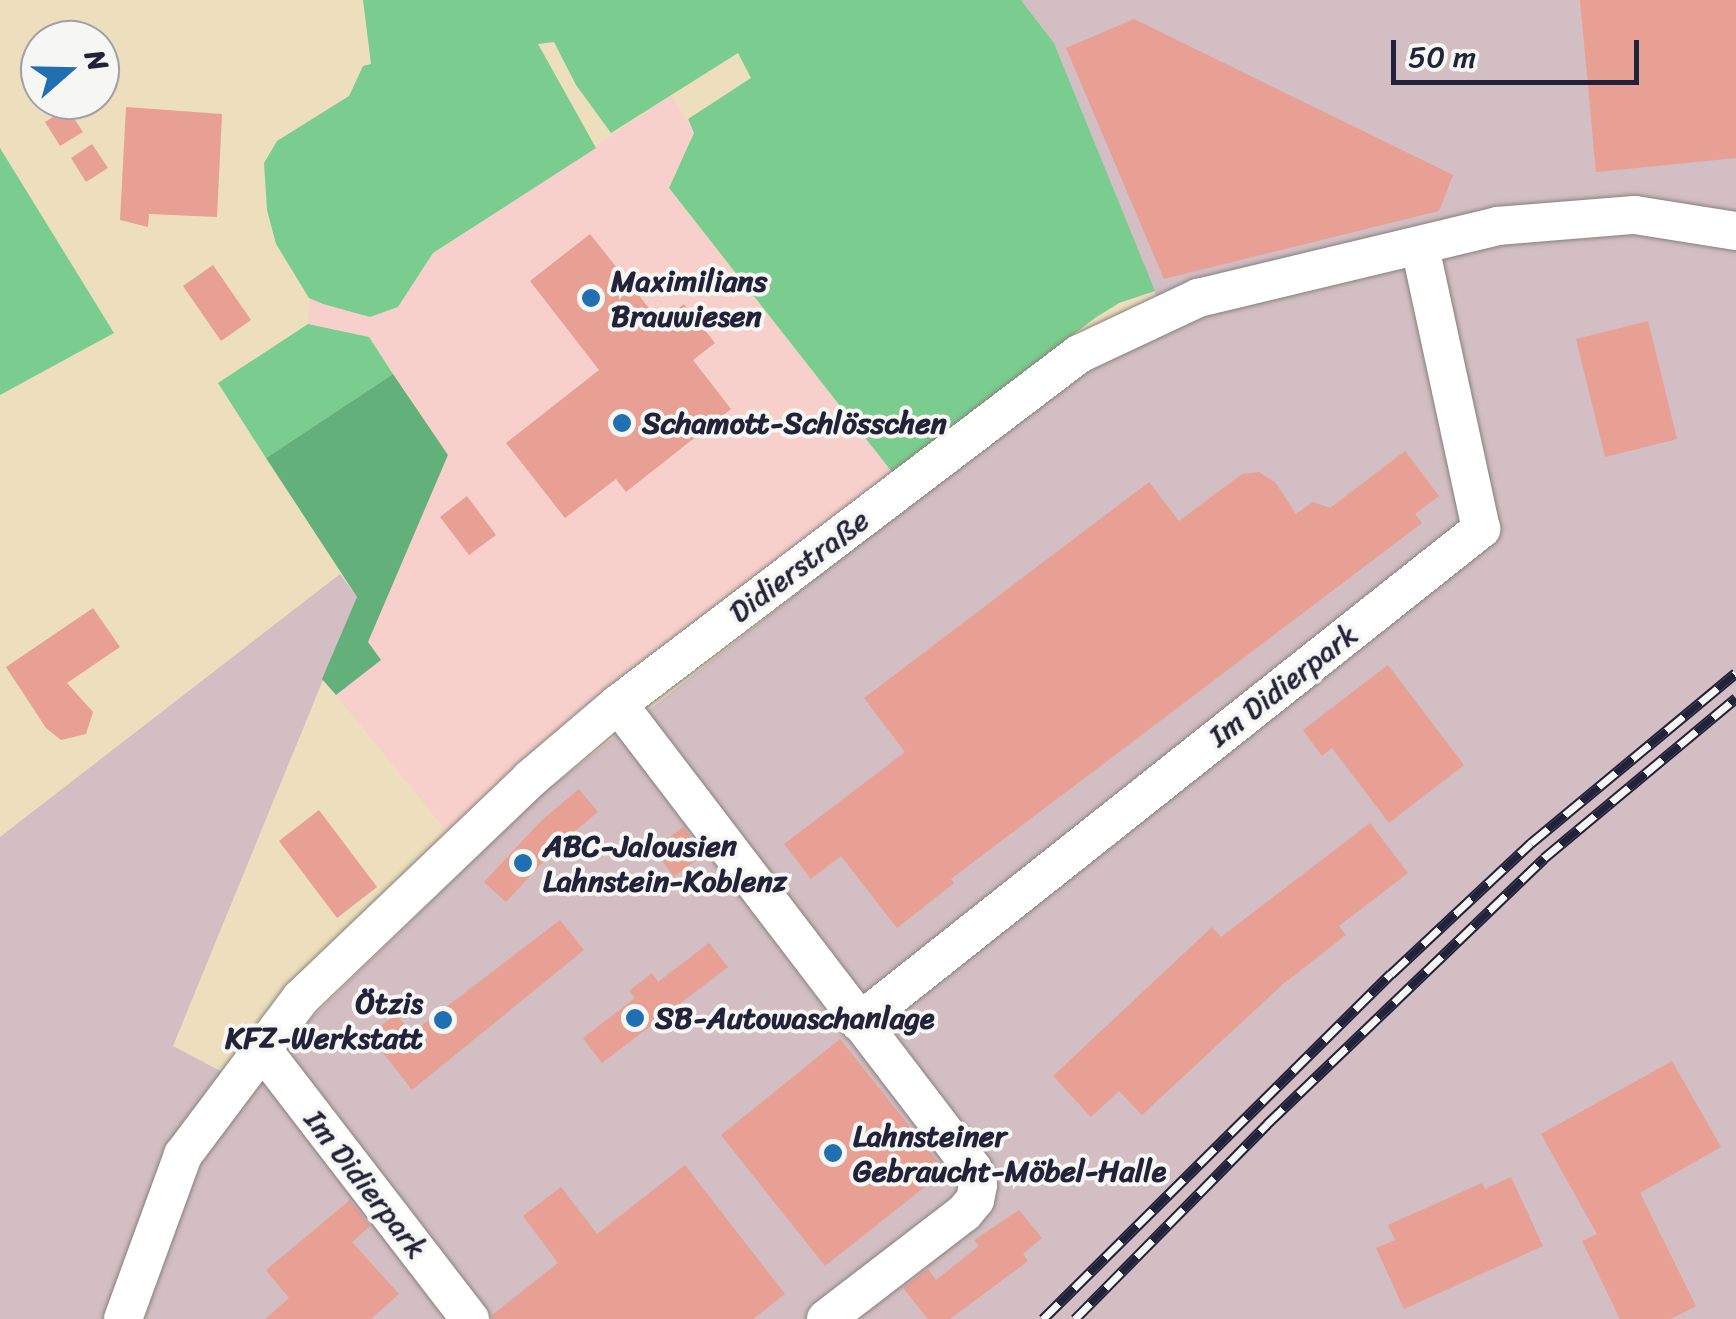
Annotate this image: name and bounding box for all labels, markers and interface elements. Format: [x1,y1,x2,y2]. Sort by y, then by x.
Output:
north arrow [20,20,120,120]
scale bar [1396,20,1644,82]
text: 50 m [1408,30,1476,84]
text: N [70,43,123,78]
place label: Maximilians Brauwiesen [611,263,767,334]
marker: Maximilians Brauwiesen [580,287,602,309]
place label: Schamott-Schlösschen [642,405,947,441]
marker: Schamott-Schlösschen [611,412,633,434]
street label: Didierstraße [722,502,876,630]
street label: Im Didierpark [1201,616,1365,754]
place label: ABC-Jalousien Lahnstein-Koblenz [543,828,787,898]
marker: ABC-Jalousien Lahnstein-Koblenz [512,852,534,874]
place label: Ötzis KFZ-Werkstatt [225,985,423,1056]
place label: SB-Autowaschanlage [655,1000,934,1036]
marker: SB-Autowaschanlage [624,1007,646,1029]
marker: Ötzis KFZ-Werkstatt [432,1009,454,1031]
street label: Im Didierpark [297,1102,435,1266]
place label: Lahnsteiner Gebraucht-Möbel-Halle [853,1118,1166,1188]
marker: Lahnsteiner Gebraucht-Möbel-Halle [822,1142,844,1164]

